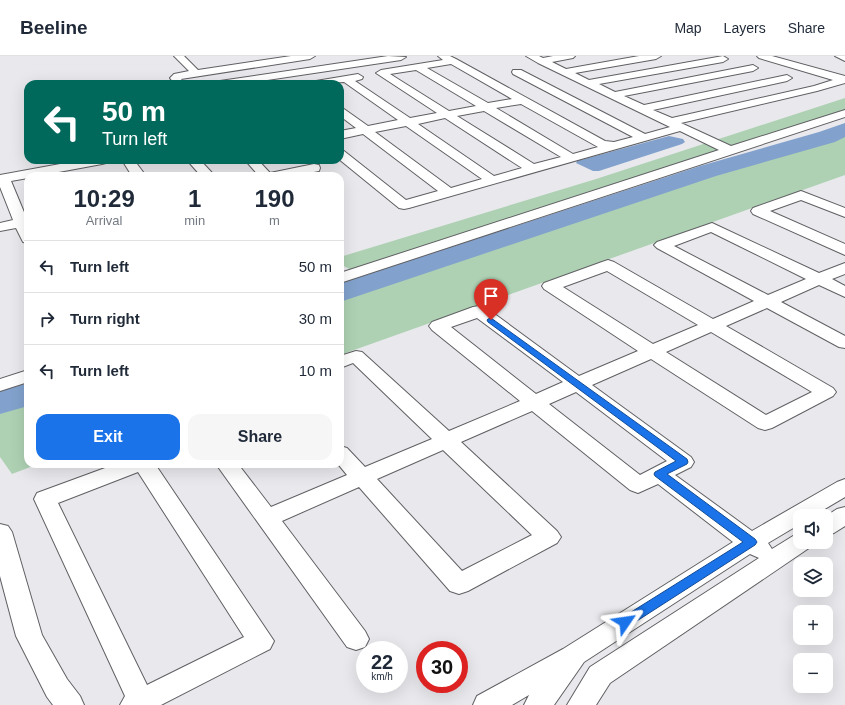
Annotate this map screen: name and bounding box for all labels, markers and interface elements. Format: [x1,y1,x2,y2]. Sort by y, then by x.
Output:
text: Beeline [20,17,88,38]
text: Map [674,20,702,36]
text: Layers [724,20,766,36]
text: Share [788,20,825,36]
icon: left [36,96,88,148]
text: 50 m [102,96,166,127]
text: Turn left [102,129,167,149]
text: 10:29 [73,185,135,212]
text: 1 [188,185,201,212]
text: 190 [255,185,295,212]
text: Arrival [86,213,123,228]
text: min [184,213,205,228]
text: m [269,213,280,228]
icon: left [36,256,58,278]
text: Turn left [70,258,129,275]
text: 50 m [299,258,332,275]
pin [474,279,508,320]
icon: arrive [480,285,502,307]
icon: right [36,308,58,330]
text: Turn right [70,310,140,327]
text: 30 m [299,310,332,327]
icon: left [36,360,58,382]
text: Turn left [70,362,129,379]
text: 10 m [299,362,332,379]
button: Exit [36,414,180,460]
button: Share [188,414,332,460]
map controls [793,509,833,693]
button: sound [793,509,833,549]
button: layers [793,557,833,597]
position arrow [604,601,646,643]
button: + [793,605,833,645]
speed limit sign: 30 [416,641,468,693]
text: 22 [371,651,393,673]
button: − [793,653,833,693]
text: km/h [371,671,393,682]

